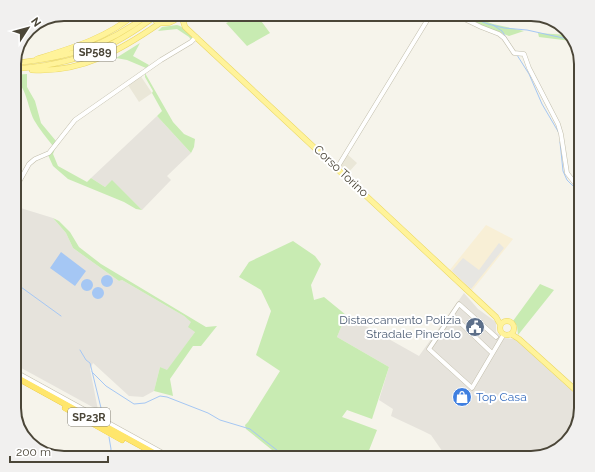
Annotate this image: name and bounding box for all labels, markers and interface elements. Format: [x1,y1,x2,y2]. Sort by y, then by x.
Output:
north arrow [8,8,48,48]
text: N [28,15,43,30]
road number: SP589 [74,43,116,61]
street label: Corso Torino [311,142,371,200]
place label: Distaccamento Polizia Stradale Pinerolo [339,313,461,341]
public building icon: Distaccamento Polizia Stradale Pinerolo [464,316,486,338]
shop icon: Top Casa [451,386,473,408]
place label: Top Casa [476,390,527,404]
road number: SP23R [68,408,110,426]
scale bar [10,438,108,464]
text: 200 m [16,445,51,459]

